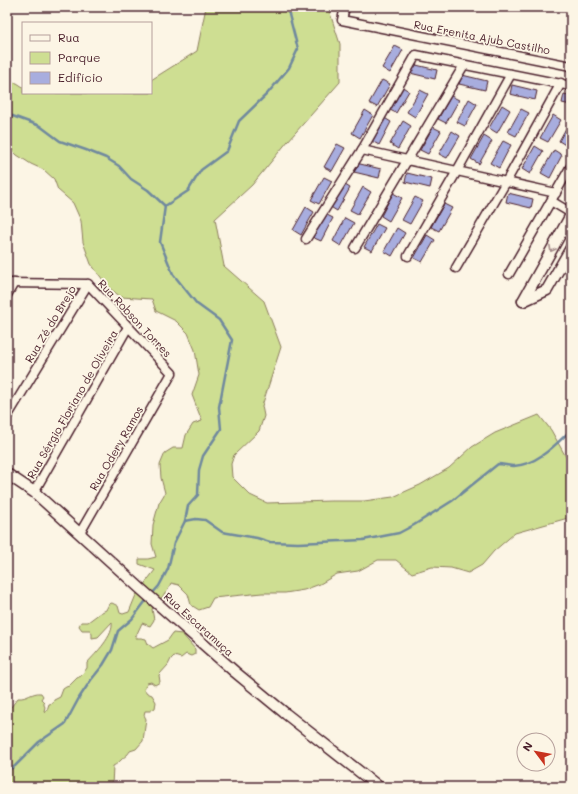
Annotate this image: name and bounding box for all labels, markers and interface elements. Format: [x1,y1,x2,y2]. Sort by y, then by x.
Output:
street label: Rua Erenita Ajub Castilho [413,16,552,58]
legend [22,22,152,94]
text: Rua [58,29,80,45]
text: Parque [58,49,101,65]
text: Edifício [58,69,102,85]
one-way arrow [549,245,557,252]
street label: Rua Robson Torres [95,276,175,360]
street label: Rua Zé do Brejo [21,282,79,365]
street label: Rua Sérgio Floriano de Oliveira [23,327,121,481]
street label: Rua Odery Ramos [86,403,146,493]
street label: Rua Escaramuça [161,589,237,659]
north arrow [516,732,556,772]
text: N [519,739,536,754]

